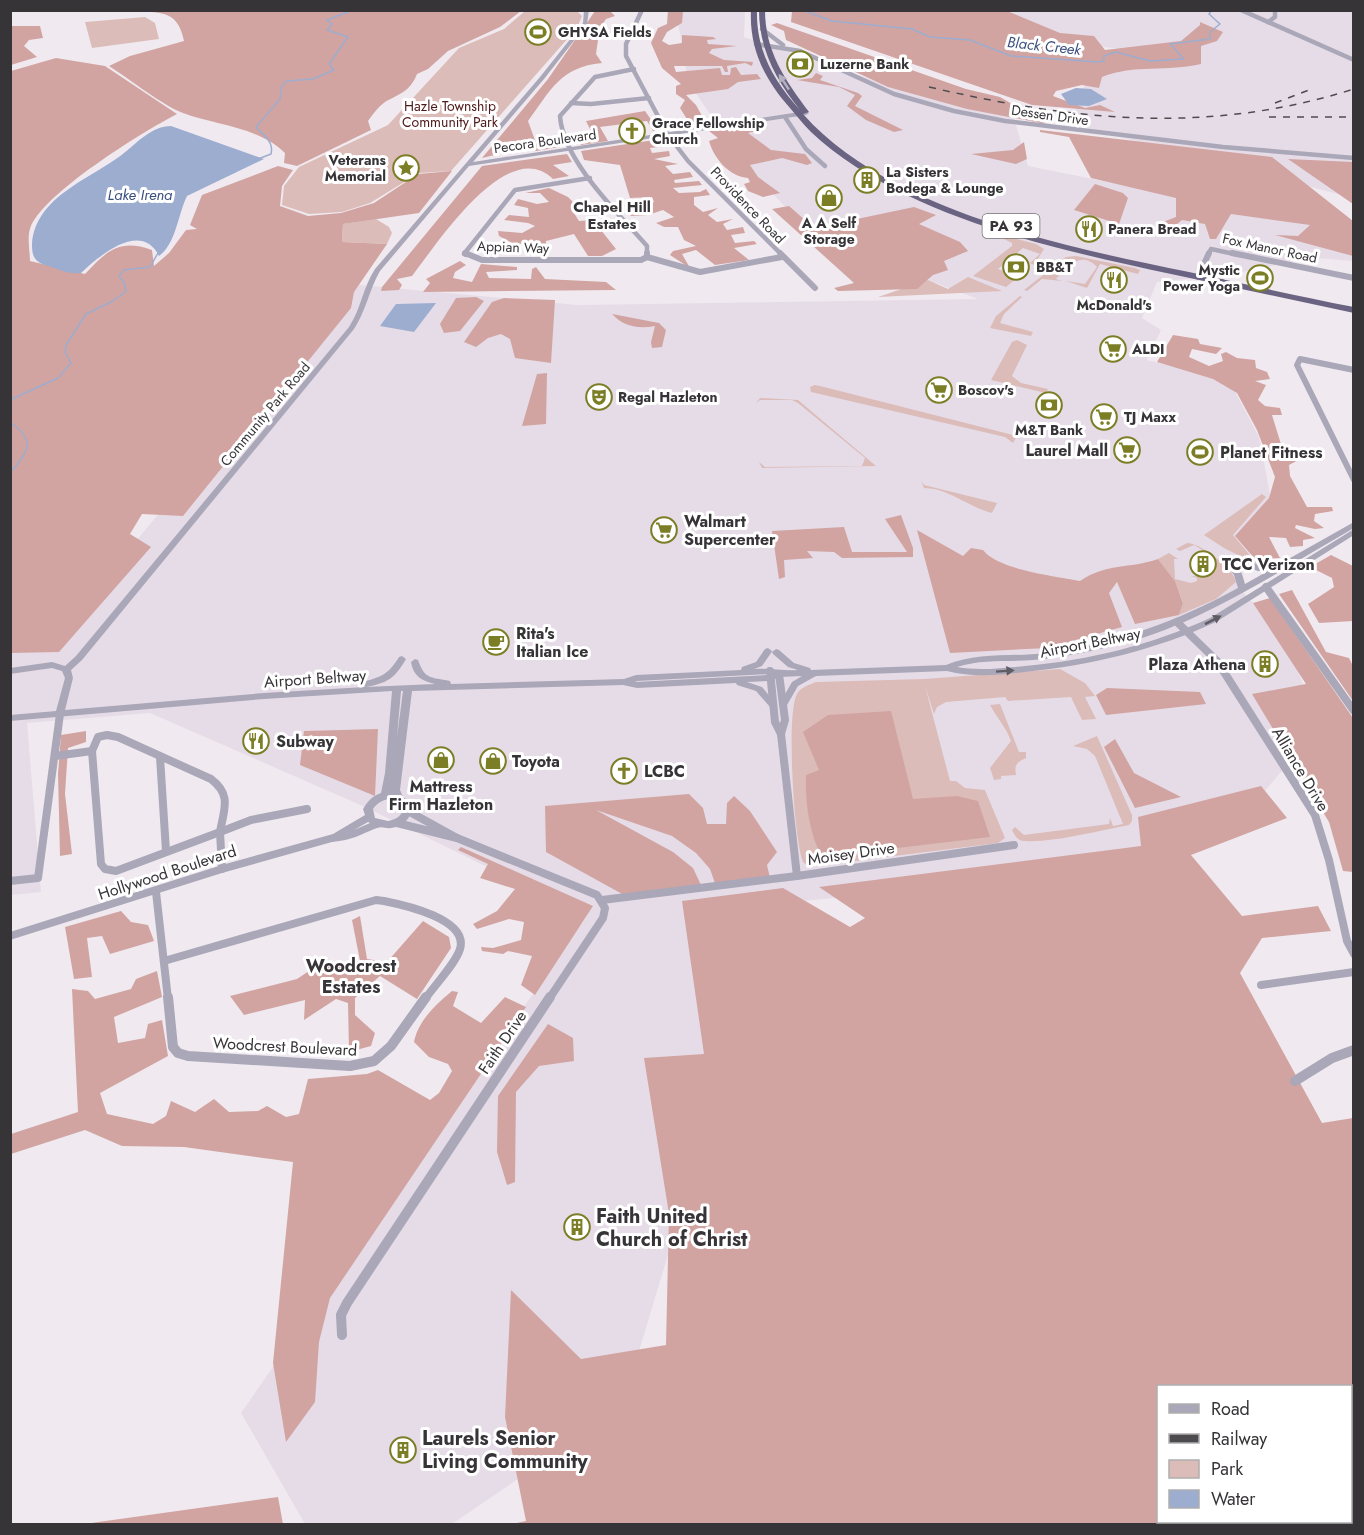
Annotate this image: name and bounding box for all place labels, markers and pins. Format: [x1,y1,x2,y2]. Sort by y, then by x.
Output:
sports icon: GHYSA Fields [523,17,553,47]
place label: GHYSA Fields [558,22,652,42]
bank icon: Luzerne Bank [785,49,815,79]
place label: Luzerne Bank [820,54,909,74]
place label: Grace Fellowship Church [652,113,765,149]
church icon: Grace Fellowship Church [617,116,647,146]
place label: Veterans Memorial [325,150,387,186]
place icon: Veterans Memorial [391,153,421,183]
place label: La Sisters Bodega & Lounge [886,162,1004,198]
building icon: La Sisters Bodega & Lounge [852,165,882,195]
shop icon: A A Self Storage [814,183,844,213]
place label: A A Self Storage [801,213,857,249]
restaurant icon: Panera Bread [1074,214,1104,244]
place label: Panera Bread [1108,219,1196,239]
bank icon: BB&T [1001,252,1031,282]
place label: BB&T [1036,257,1073,277]
place label: Mystic Power Yoga [1163,260,1240,296]
sports icon: Mystic Power Yoga [1245,263,1275,293]
restaurant icon: McDonald's [1099,265,1129,295]
place label: McDonald's [1076,295,1152,315]
supermarket icon: ALDI [1098,334,1128,364]
place label: ALDI [1131,339,1164,359]
supermarket icon: Boscov's [924,375,954,405]
place label: Boscov's [958,380,1014,400]
theatre icon: Regal Hazleton [584,382,614,412]
place label: Regal Hazleton [618,387,718,407]
bank icon: M&T Bank [1034,390,1064,420]
supermarket icon: TJ Maxx [1089,402,1119,432]
place label: TJ Maxx [1124,407,1177,427]
place label: M&T Bank [1015,420,1083,440]
supermarket icon: Laurel Mall [1112,435,1142,465]
sports icon: Planet Fitness [1185,437,1215,467]
place label: Laurel Mall [1026,439,1108,462]
place label: Planet Fitness [1220,441,1322,464]
place label: Walmart Supercenter [684,510,776,551]
supermarket icon: Walmart Supercenter [649,515,679,545]
building icon: TCC Verizon [1188,549,1218,579]
place label: TCC Verizon [1222,553,1315,576]
place label: Rita's Italian Ice [516,622,588,663]
cafe icon: Rita's Italian Ice [481,627,511,657]
building icon: Plaza Athena [1250,649,1280,679]
place label: Plaza Athena [1148,653,1246,676]
restaurant icon: Subway [241,726,271,756]
place label: Subway [276,730,335,753]
shop icon: Mattress Firm Hazleton [426,745,456,775]
shop icon: Toyota [478,746,508,776]
place label: Toyota [512,750,560,773]
church icon: LCBC [609,756,639,786]
place label: LCBC [644,760,685,783]
place label: Mattress Firm Hazleton [389,775,493,816]
place label: Faith United Church of Christ [596,1202,748,1254]
building icon: Faith United Church of Christ [562,1212,592,1242]
place label: Laurels Senior Living Community [422,1424,588,1476]
building icon: Laurels Senior Living Community [388,1435,418,1465]

